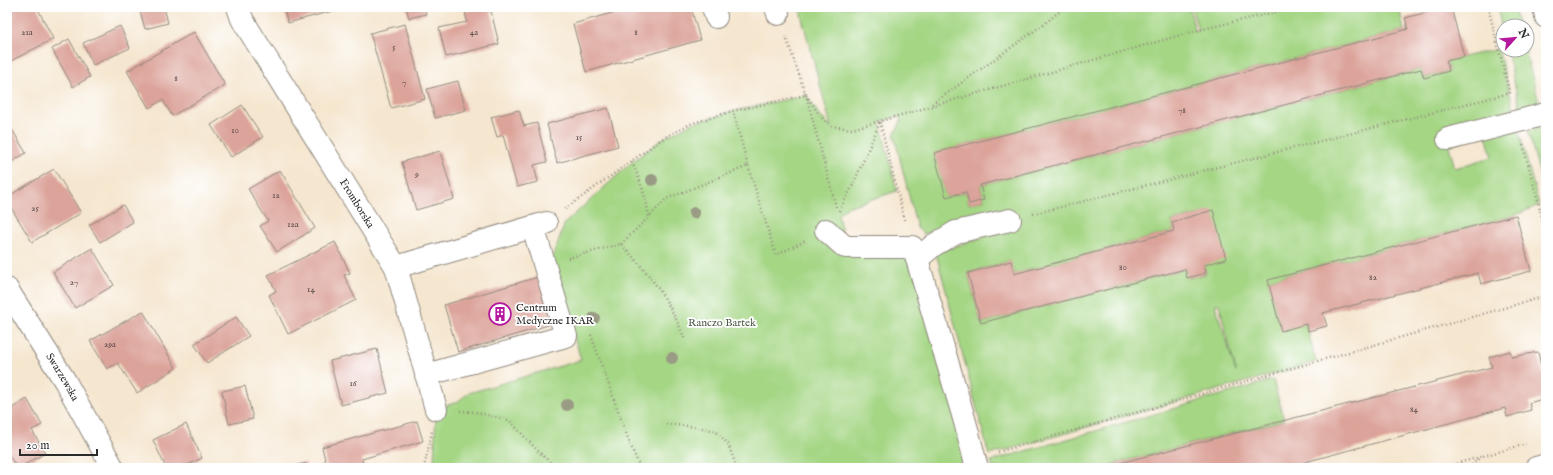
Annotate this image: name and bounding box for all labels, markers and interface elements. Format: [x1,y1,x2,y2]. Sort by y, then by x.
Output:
north arrow [1495,18,1535,58]
text: N [1514,26,1532,42]
house number: 21a [21,27,33,38]
house number: 4a [470,27,478,38]
house number: 8 [634,27,638,38]
house number: 5 [392,42,396,53]
house number: 8 [174,73,178,84]
house number: 7 [402,77,406,88]
house number: 78 [1178,105,1186,116]
house number: 10 [231,125,239,136]
house number: 15 [576,132,583,143]
house number: 9 [414,169,419,180]
street label: Fromborska [336,176,377,231]
house number: 12 [272,190,280,201]
house number: 25 [31,203,39,214]
house number: 12a [287,219,299,230]
house number: 80 [1119,262,1127,273]
house number: 82 [1369,272,1377,283]
house number: 27 [70,277,78,288]
house number: 14 [307,284,315,295]
building icon: Centrum Medyczne IKAR [487,301,513,327]
place label: Centrum Medyczne IKAR [516,301,595,328]
park label: Ranczo Bartek [688,316,756,330]
house number: 29a [104,339,116,350]
street label: Swarzewska [42,351,82,404]
house number: 16 [349,378,357,389]
house number: 84 [1410,404,1419,415]
scale bar [20,431,97,457]
text: 20 m [26,438,49,453]

